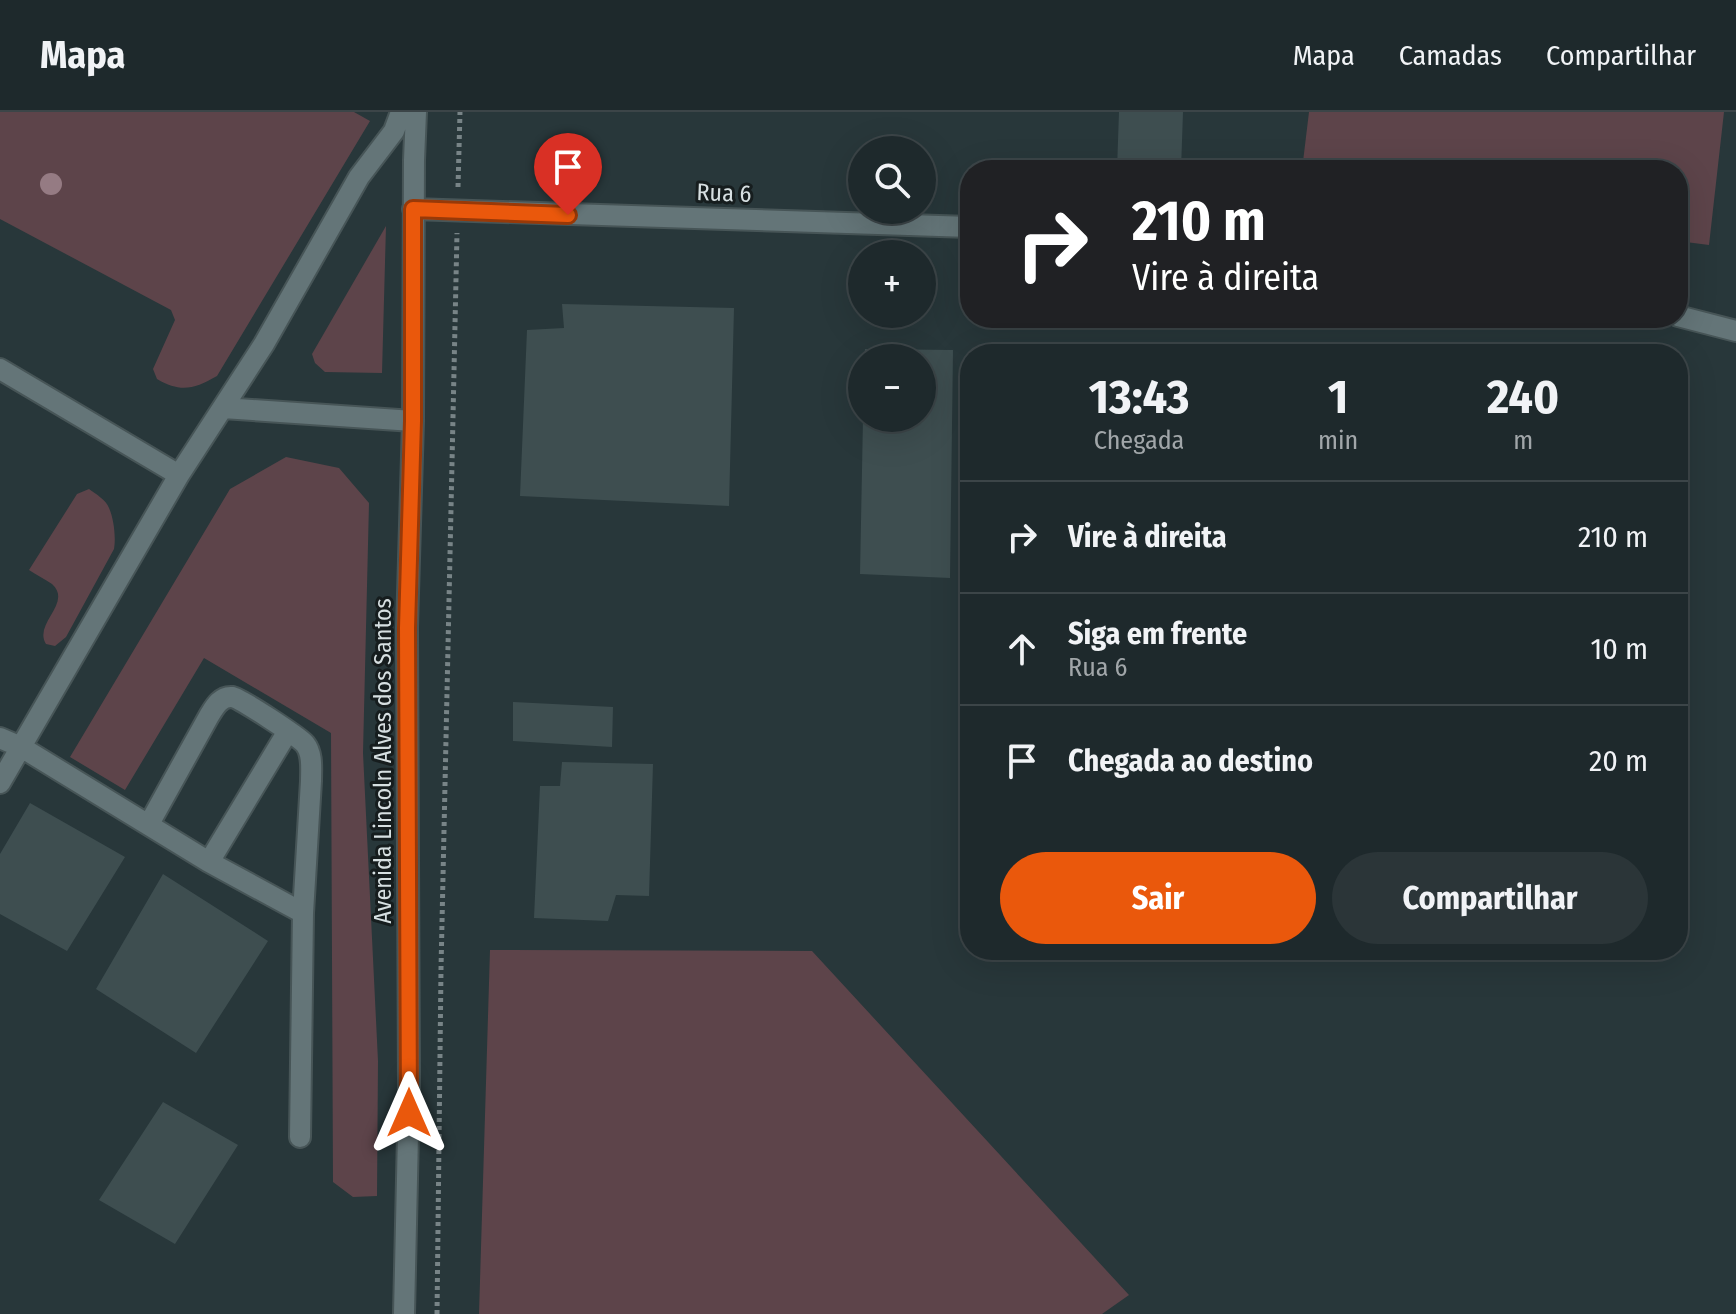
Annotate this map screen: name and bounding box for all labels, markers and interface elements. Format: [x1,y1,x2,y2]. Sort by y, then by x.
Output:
text: Mapa [40,32,125,78]
text: Mapa [1293,39,1355,72]
text: Camadas [1399,39,1502,72]
text: Compartilhar [1546,39,1696,72]
pin [534,133,602,215]
map controls [848,136,936,432]
button: search [848,136,936,224]
icon: arrive [546,145,590,189]
street label: Rua 6 [696,178,752,208]
text: 210 m [1132,188,1266,255]
icon: right [1000,192,1104,296]
button: + [848,240,936,328]
text: Vire à direita [1132,256,1319,300]
button: − [848,344,936,432]
text: 13:43 [1089,368,1189,426]
text: 1 [1328,368,1348,426]
text: 240 [1487,368,1559,426]
text: Chegada [1094,425,1184,456]
text: min [1318,425,1358,456]
text: m [1513,425,1533,456]
icon: right [1000,515,1044,559]
text: Vire à direita [1068,519,1227,555]
text: 210 m [1578,519,1648,555]
street label: Avenida Lincoln Alves dos Santos [369,598,397,924]
text: Siga em frente [1068,616,1247,652]
icon: ahead [1000,627,1044,671]
text: 10 m [1591,631,1648,667]
text: Rua 6 [1068,652,1128,683]
icon: arrive [1000,739,1044,783]
text: Chegada ao destino [1068,743,1313,779]
text: 20 m [1589,743,1648,779]
button: Sair [1000,852,1316,944]
button: Compartilhar [1332,852,1648,944]
position arrow [367,1071,451,1155]

